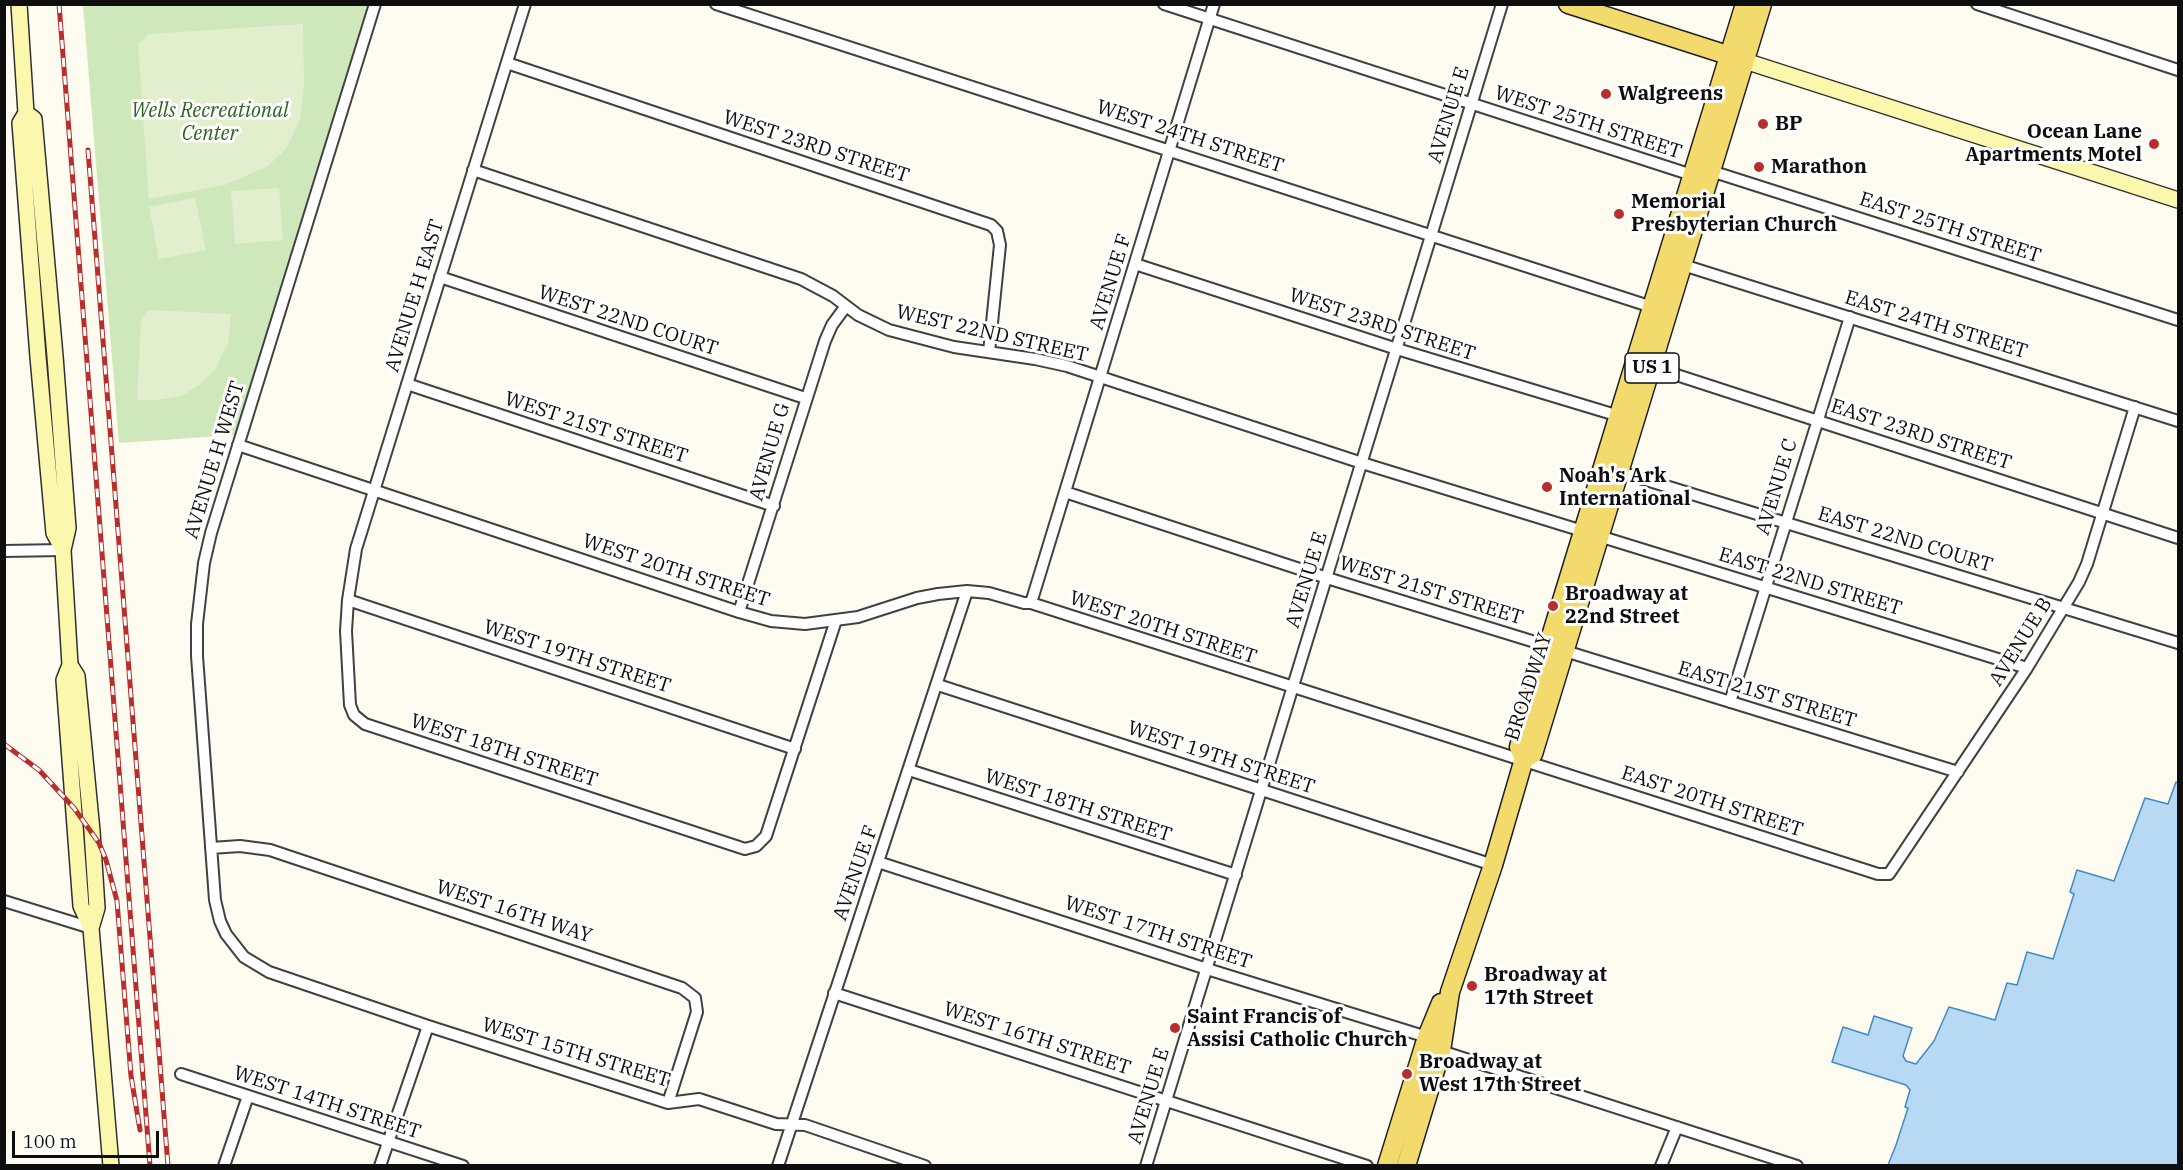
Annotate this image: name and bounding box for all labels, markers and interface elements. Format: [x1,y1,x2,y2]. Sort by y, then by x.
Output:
street label: AVENUE E [1423,64,1475,166]
street label: WEST 25TH STREET [1491,81,1685,165]
place label: Walgreens [1618,82,1723,106]
marker: Walgreens [1599,87,1613,101]
street label: WEST 24TH STREET [1093,95,1287,179]
park label: Wells Recreational Center [131,99,289,146]
street label: WEST 23RD STREET [720,106,912,188]
place label: BP [1775,112,1803,136]
marker: BP [1756,117,1770,131]
place label: Ocean Lane Apartments Motel [1965,120,2142,167]
marker: Ocean Lane Apartments Motel [2147,137,2161,151]
place label: Marathon [1771,155,1867,179]
marker: Marathon [1752,160,1766,174]
street label: EAST 25TH STREET [1856,187,2044,269]
place label: Memorial Presbyterian Church [1631,190,1837,237]
marker: Memorial Presbyterian Church [1612,207,1626,221]
street label: AVENUE H EAST [380,217,450,375]
street label: AVENUE F [1085,231,1137,333]
street label: WEST 22ND COURT [535,281,721,361]
street label: WEST 23RD STREET [1286,284,1478,366]
street label: EAST 24TH STREET [1842,286,2030,364]
street label: WEST 22ND STREET [894,300,1090,368]
road number: US 1 [1625,353,1679,383]
street label: AVENUE H WEST [180,378,250,542]
street label: WEST 21ST STREET [501,387,691,469]
street label: EAST 23RD STREET [1828,394,2014,476]
street label: AVENUE G [745,400,795,504]
street label: AVENUE C [1751,436,1803,538]
place label: Noah's Ark International [1559,464,1690,511]
marker: Noah's Ark International [1540,480,1554,494]
street label: EAST 22ND COURT [1815,502,1995,578]
street label: WEST 20TH STREET [579,529,773,613]
street label: AVENUE E [1281,529,1333,631]
street label: EAST 22ND STREET [1715,543,1905,621]
street label: WEST 21ST STREET [1336,552,1526,630]
place label: Broadway at 22nd Street [1565,582,1688,629]
street label: WEST 20TH STREET [1066,586,1260,670]
street label: AVENUE B [1984,593,2058,691]
marker: Broadway at 22nd Street [1546,599,1560,613]
street label: WEST 19TH STREET [480,615,674,699]
street label: BROADWAY [1500,630,1558,744]
street label: EAST 21ST STREET [1675,656,1859,734]
street label: WEST 18TH STREET [407,709,601,793]
street label: WEST 19TH STREET [1124,716,1318,800]
street label: EAST 20TH STREET [1618,761,1806,843]
street label: WEST 18TH STREET [981,764,1175,848]
street label: AVENUE F [829,822,883,924]
street label: WEST 16TH WAY [433,875,595,949]
street label: WEST 17TH STREET [1061,891,1255,975]
place label: Broadway at 17th Street [1484,963,1607,1010]
marker: Broadway at 17th Street [1465,979,1479,993]
street label: WEST 16TH STREET [940,997,1134,1081]
place label: Saint Francis of Assisi Catholic Church [1187,1005,1407,1052]
street label: WEST 15TH STREET [479,1013,673,1093]
marker: Saint Francis of Assisi Catholic Church [1168,1021,1182,1035]
street label: AVENUE E [1123,1045,1175,1147]
place label: Broadway at West 17th Street [1419,1050,1581,1097]
street label: WEST 14TH STREET [230,1061,424,1145]
marker: Broadway at West 17th Street [1400,1067,1414,1081]
scale bar [15,1119,162,1157]
text: 100 m [23,1130,77,1153]

